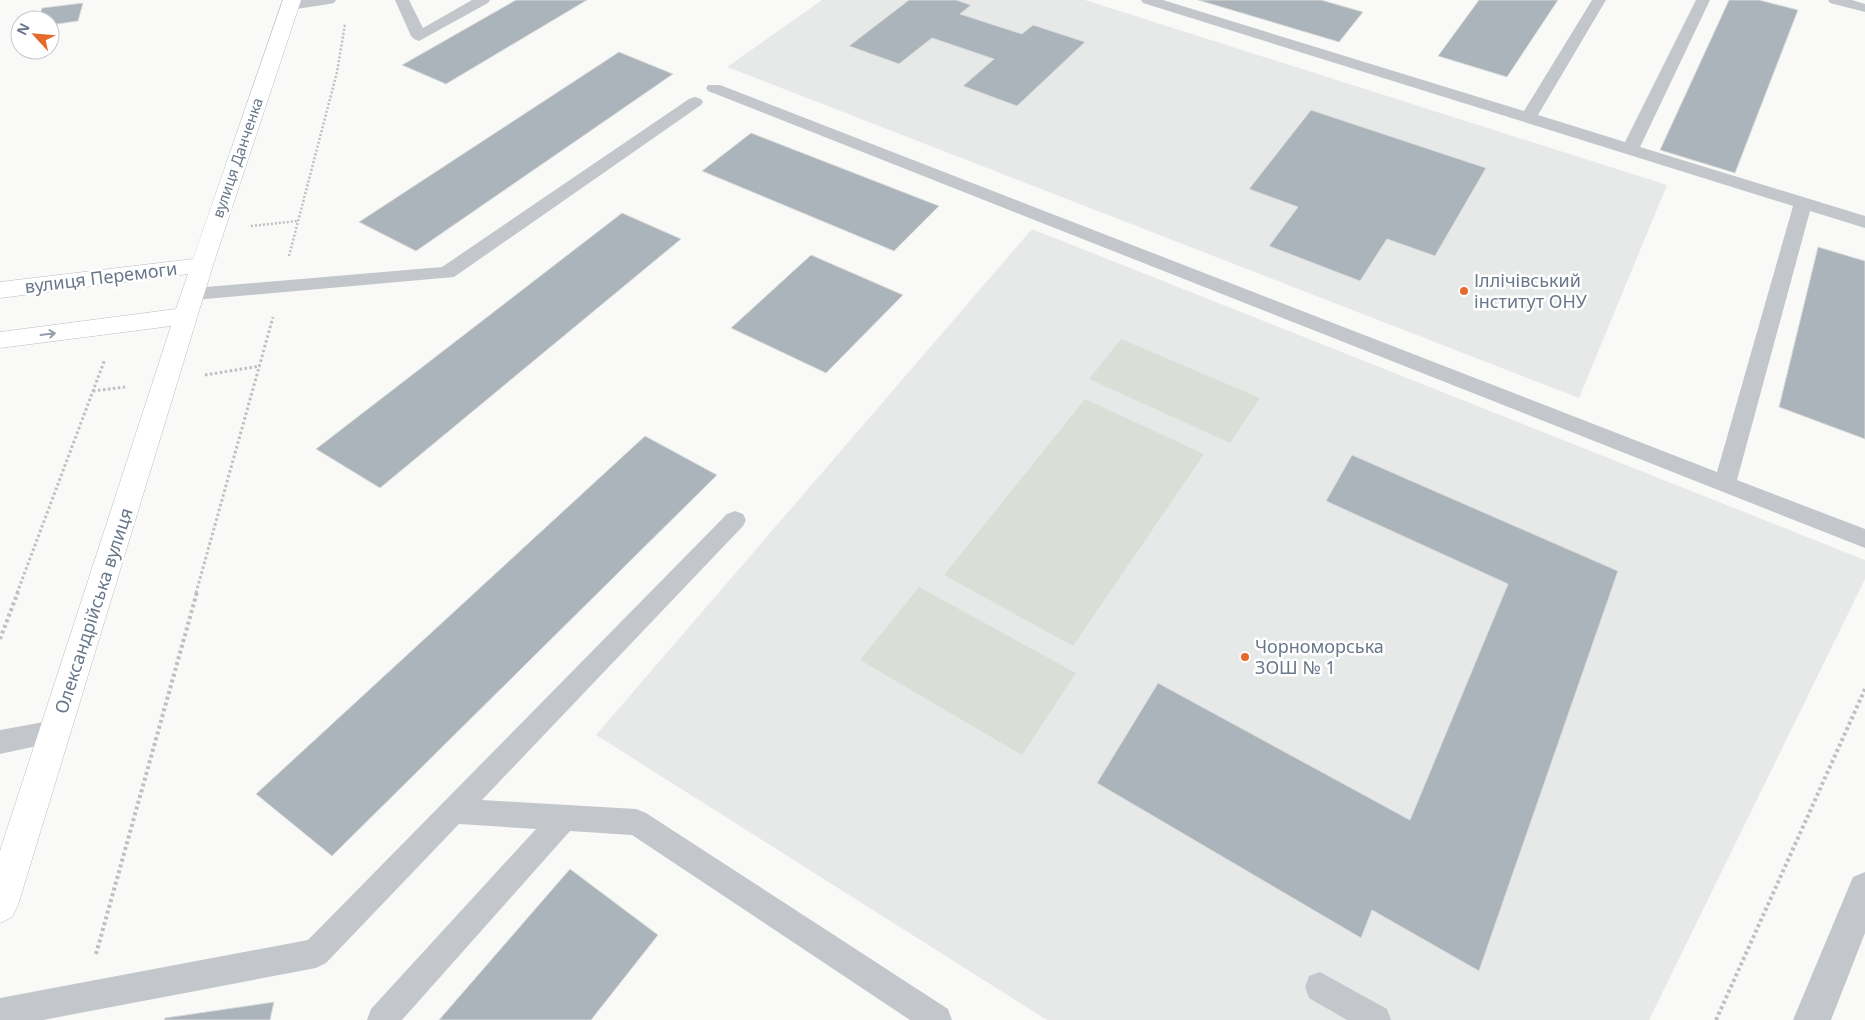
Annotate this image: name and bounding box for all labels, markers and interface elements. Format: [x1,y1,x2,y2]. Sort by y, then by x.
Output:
north arrow [10,10,60,60]
text: N [12,20,34,38]
street label: вулиця Данченка [207,95,267,220]
street label: вулиця Перемоги [23,256,179,298]
place label: Іллічівський інститут ОНУ [1474,268,1588,313]
marker: Іллічівський інститут ОНУ [1458,285,1470,297]
one-way arrow [40,329,56,339]
street label: Олександрійська вулиця [48,505,138,717]
place label: Чорноморська ЗОШ № 1 [1255,634,1384,679]
marker: Чорноморська ЗОШ № 1 [1239,651,1251,663]

